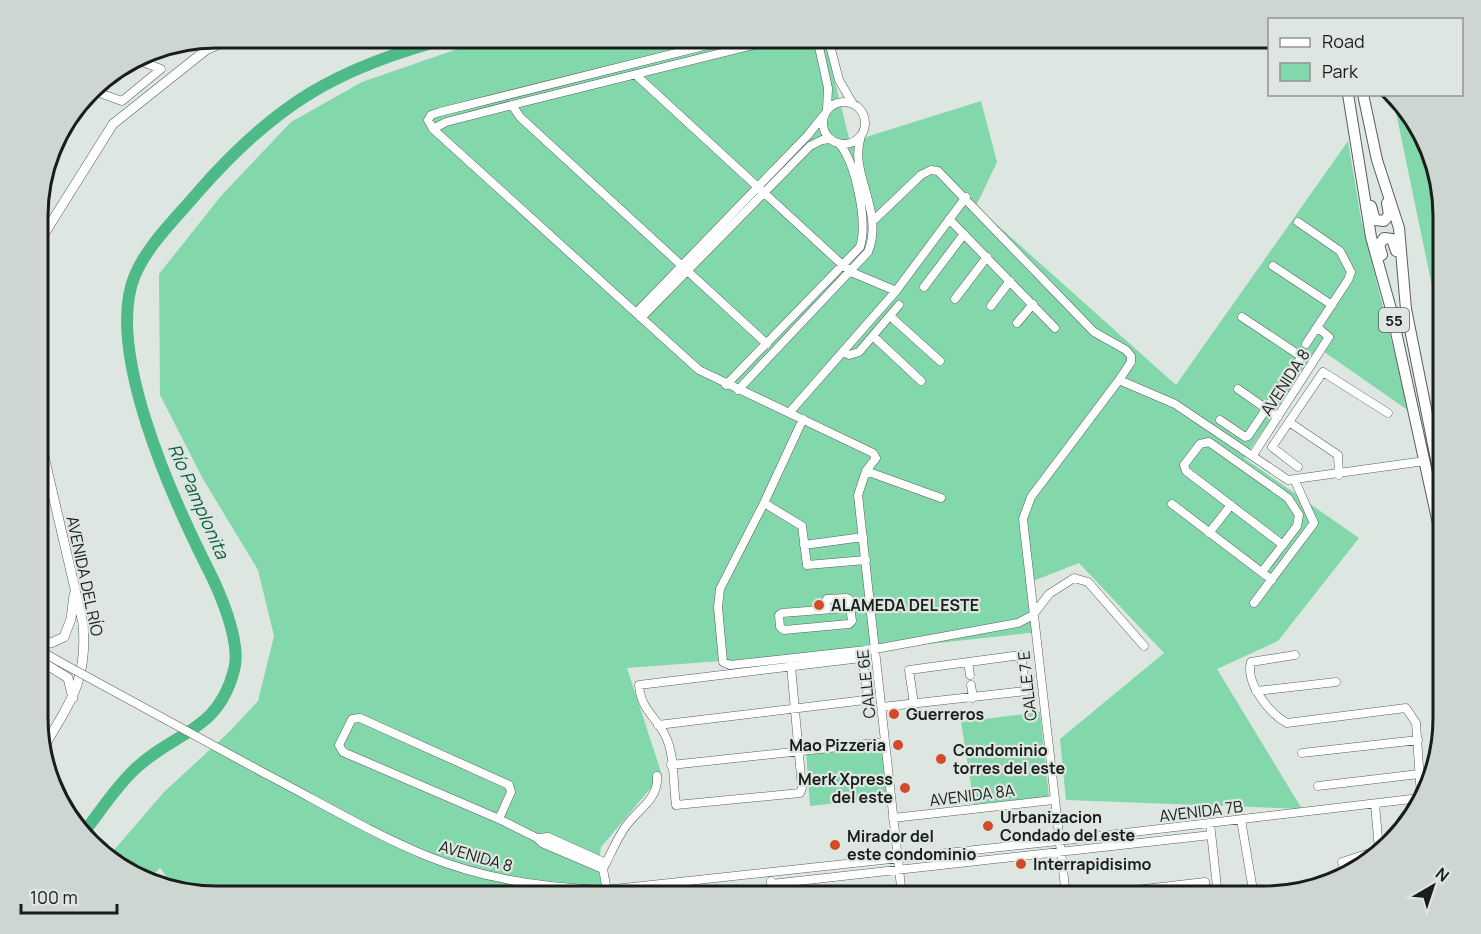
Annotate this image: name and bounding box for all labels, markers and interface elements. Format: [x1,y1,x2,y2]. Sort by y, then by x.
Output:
legend [1268,18,1463,96]
text: Road [1322,29,1365,53]
text: Park [1322,59,1359,83]
road number: 55 [1379,308,1409,332]
street label: AVENIDA 8 [1255,344,1315,420]
water label: Río Pamplonita [163,440,235,563]
street label: AVENIDA DEL RÍO [62,514,109,638]
place label: ALAMEDA DEL ESTE [831,594,979,616]
marker: ALAMEDA DEL ESTE [812,598,826,612]
street label: CALLE 6E [851,649,881,719]
street label: CALLE 7 E [1012,650,1042,722]
place label: Guerreros [906,703,985,725]
marker: Guerreros [887,707,901,721]
place label: Mao Pizzeria [789,734,886,756]
marker: Mao Pizzeria [891,738,905,752]
place label: Condominio torres del este [953,739,1065,779]
marker: Condominio torres del este [934,752,948,766]
place label: Merk Xpress del este [798,768,893,808]
street label: AVENIDA 8A [928,779,1016,811]
marker: Merk Xpress del este [898,781,912,795]
street label: AVENIDA 7B [1158,795,1244,827]
place label: Urbanizacion Condado del este [1000,806,1136,846]
marker: Urbanizacion Condado del este [981,819,995,833]
place label: Mirador del este condominio [847,825,976,865]
street label: AVENIDA 8 [437,835,515,877]
marker: Mirador del este condominio [828,838,842,852]
place label: Interrapidisimo [1033,853,1152,875]
north arrow [1403,856,1463,916]
marker: Interrapidisimo [1014,857,1028,871]
text: N [1431,862,1454,887]
scale bar [21,877,117,915]
text: 100 m [30,885,78,909]

